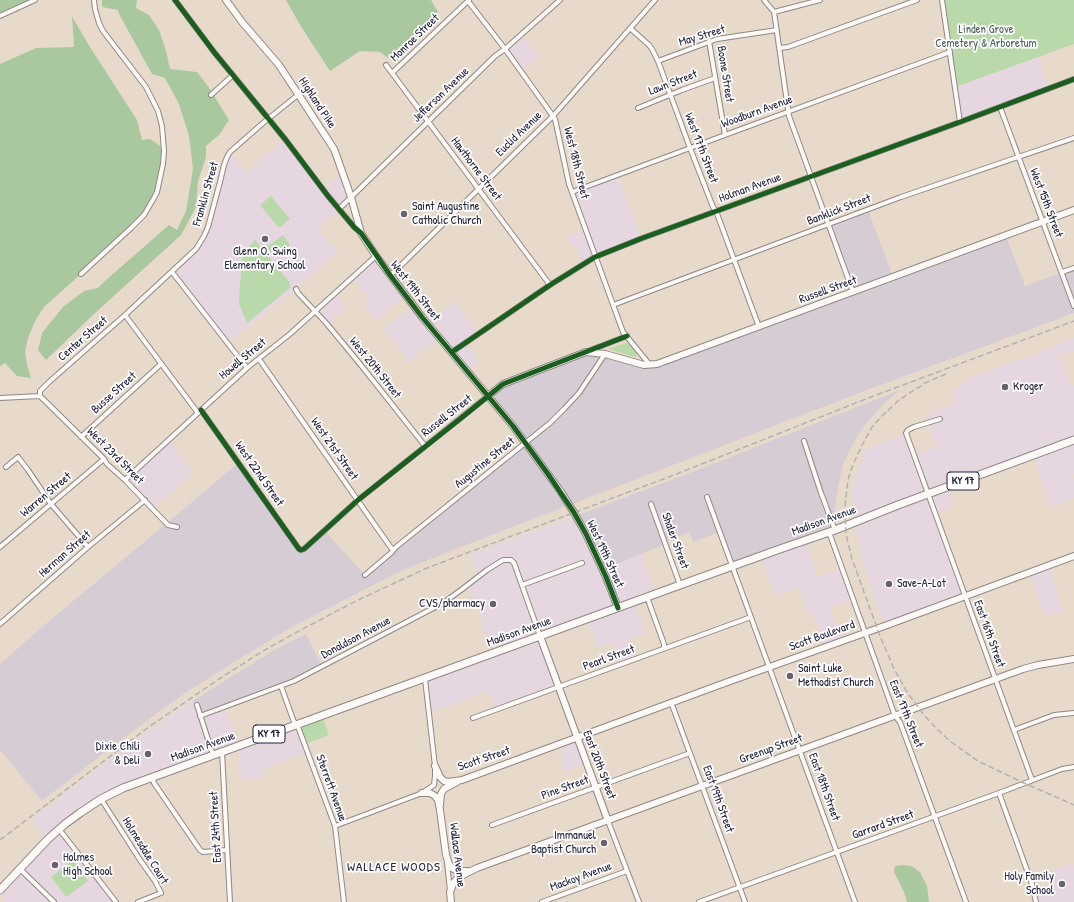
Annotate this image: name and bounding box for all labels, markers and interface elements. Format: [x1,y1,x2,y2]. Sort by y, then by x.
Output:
street label: Monroe Street [388,11,442,65]
street label: May Street [677,22,727,50]
park label: Linden Grove Cemetery & Arboretum [935,23,1037,51]
street label: Boone Street [713,45,737,103]
street label: Jefferson Avenue [410,64,472,126]
street label: Lawn Street [647,67,699,99]
street label: Highland Pike [295,75,339,131]
street label: Woodburn Avenue [719,92,795,132]
street label: Euclid Avenue [493,108,545,160]
street label: West 17th Street [681,111,721,185]
street label: West 18th Street [560,126,592,200]
street label: Hawthorne Street [448,135,504,203]
street label: Franklin Street [190,160,222,228]
street label: West 15th Street [1026,166,1066,240]
street label: Holman Avenue [717,170,783,206]
street label: Banklick Street [805,191,873,229]
place label: Saint Augustine Catholic Church [412,200,481,228]
marker: Saint Augustine Catholic Church [399,209,409,219]
marker: Glenn O. Swing Elementary School [260,234,270,244]
place label: Glenn O. Swing Elementary School [225,245,305,273]
street label: West 19th Street [387,258,443,324]
street label: Russell Street [797,273,859,307]
street label: Center Street [55,314,111,364]
street label: Howell Street [217,335,269,383]
street label: West 20th Street [346,335,404,401]
street label: Busse Street [89,369,139,417]
place label: Kroger [1013,380,1043,394]
marker: Kroger [1000,382,1010,392]
street label: Russell Street [419,392,475,440]
street label: West 21st Street [307,415,361,483]
street label: West 23rd Street [84,425,146,487]
street label: Augustine Street [452,434,518,492]
street label: West 22nd Street [231,439,287,509]
street label: Warren Street [18,469,74,521]
road number: KY 17 [947,472,979,490]
street label: Madison Avenue [790,503,858,539]
street label: Shaler Street [658,511,692,571]
street label: West 19th Street [583,518,627,590]
street label: Herman Street [36,528,94,580]
place label: Save-A-Lot [897,577,946,591]
marker: Save-A-Lot [884,579,894,589]
place label: CVS/pharmacy [419,597,485,611]
street label: East 16th Street [970,598,1008,670]
marker: CVS/pharmacy [488,599,498,609]
street label: Donaldson Avenue [319,614,393,662]
street label: Madison Avenue [485,614,553,650]
street label: Scott Boulevard [787,618,857,654]
street label: Pearl Street [581,642,637,674]
place label: Saint Luke Methodist Church [798,662,874,690]
marker: Saint Luke Methodist Church [785,671,795,681]
street label: East 17th Street [886,678,926,750]
road number: KY 17 [253,725,285,743]
street label: Madison Avenue [169,729,237,765]
street label: East 20th Street [579,729,619,801]
street label: Greenup Street [738,731,804,767]
place label: Dixie Chili & Deli [96,740,140,768]
street label: Scott Street [456,743,512,775]
marker: Dixie Chili & Deli [143,749,153,759]
street label: East 18th Street [805,751,843,823]
street label: Sterrett Avenue [312,753,350,823]
street label: East 19th Street [699,764,737,834]
street label: Pine Street [539,773,591,803]
street label: East 24th Street [207,791,225,863]
street label: Garrard Street [850,807,916,843]
street label: Holmesdale Court [119,815,171,887]
street label: Wallace Avenue [446,822,468,888]
place label: Immanuel Baptist Church [531,829,596,857]
marker: Immanuel Baptist Church [599,838,609,848]
place label: Holmes High School [63,851,113,879]
street label: Mackoy Avenue [548,859,614,895]
marker: Holmes High School [50,860,60,870]
district label: WALLACE WOODS [347,860,441,876]
place label: Holy Family School [1004,870,1054,898]
marker: Holy Family School [1057,879,1067,889]

